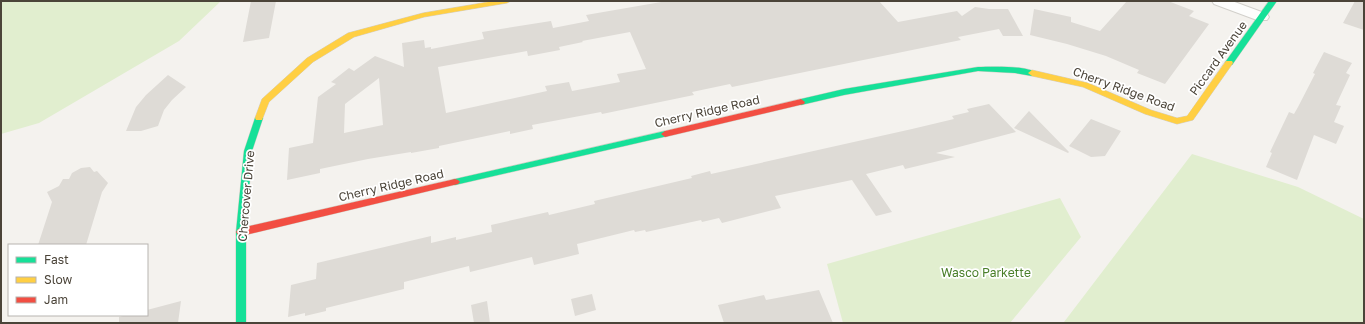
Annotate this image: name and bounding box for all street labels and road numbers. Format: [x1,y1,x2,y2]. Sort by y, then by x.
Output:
street label: Piccard Avenue [1186,18,1250,98]
street label: Cherry Ridge Road [1071,64,1177,114]
street label: Cherry Ridge Road [653,92,761,130]
street label: Chercover Drive [235,150,257,242]
street label: Cherry Ridge Road [337,166,445,204]

